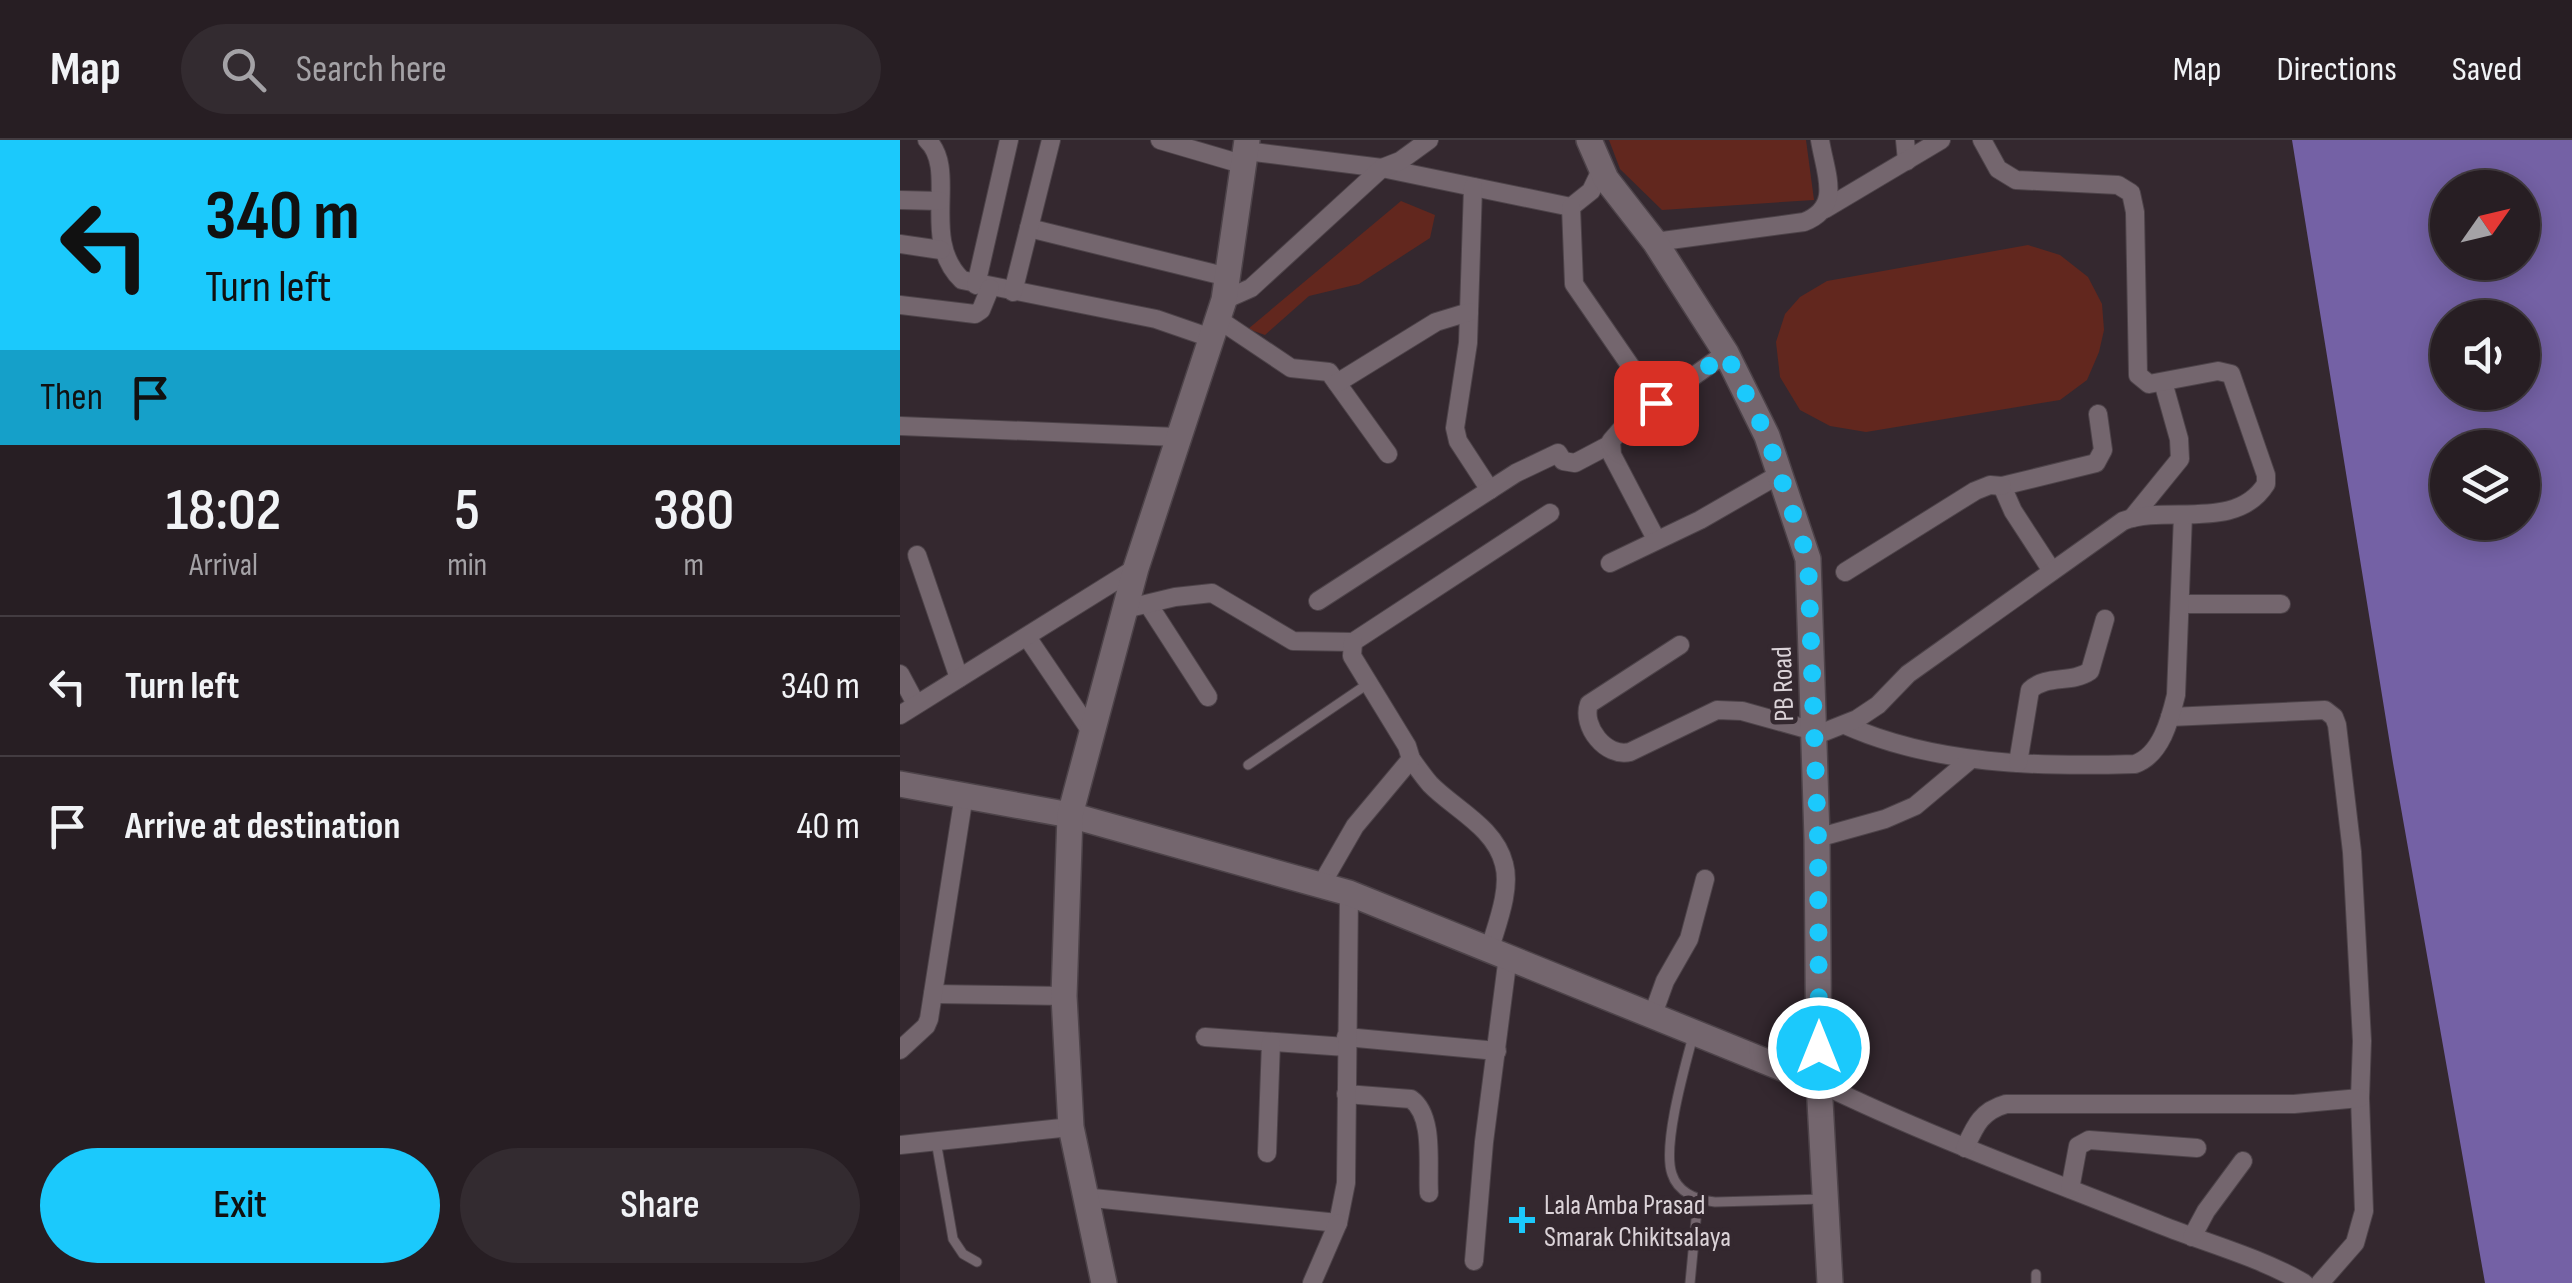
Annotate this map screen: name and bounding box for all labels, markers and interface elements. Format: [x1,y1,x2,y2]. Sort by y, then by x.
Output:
search box [181,24,881,114]
text: Map [50,41,121,98]
icon: search [216,42,271,97]
text: Search here [296,47,447,92]
text: Map [2173,48,2222,91]
text: Directions [2277,48,2397,91]
text: Saved [2452,48,2522,91]
north arrow [2430,170,2540,280]
map controls [2430,170,2540,540]
text: 340 m [205,175,360,259]
icon: left [40,180,170,310]
text: Turn left [205,260,331,315]
button: sound [2430,300,2540,410]
pin [1614,361,1699,446]
icon: arrive [123,370,178,425]
text: Then [40,375,103,420]
icon: arrive [1629,376,1684,431]
button: layers [2430,430,2540,540]
text: 18:02 [166,475,282,547]
text: 5 [455,475,480,547]
text: 380 [653,475,734,547]
text: Arrival [189,546,258,585]
text: min [447,546,487,585]
text: m [683,546,704,585]
street label: PB Road [1766,646,1801,722]
icon: left [40,659,95,714]
text: Turn left [125,664,239,709]
text: 340 m [781,664,860,709]
icon: arrive [40,799,95,854]
text: Arrive at destination [125,804,400,849]
text: 40 m [797,804,860,849]
position arrow [1767,996,1871,1100]
button: Exit [40,1148,440,1263]
button: Share [460,1148,860,1263]
place label: Lala Amba Prasad Smarak Chikitsalaya [1544,1189,1731,1254]
marker: Lala Amba Prasad Smarak Chikitsalaya [1509,1207,1535,1233]

